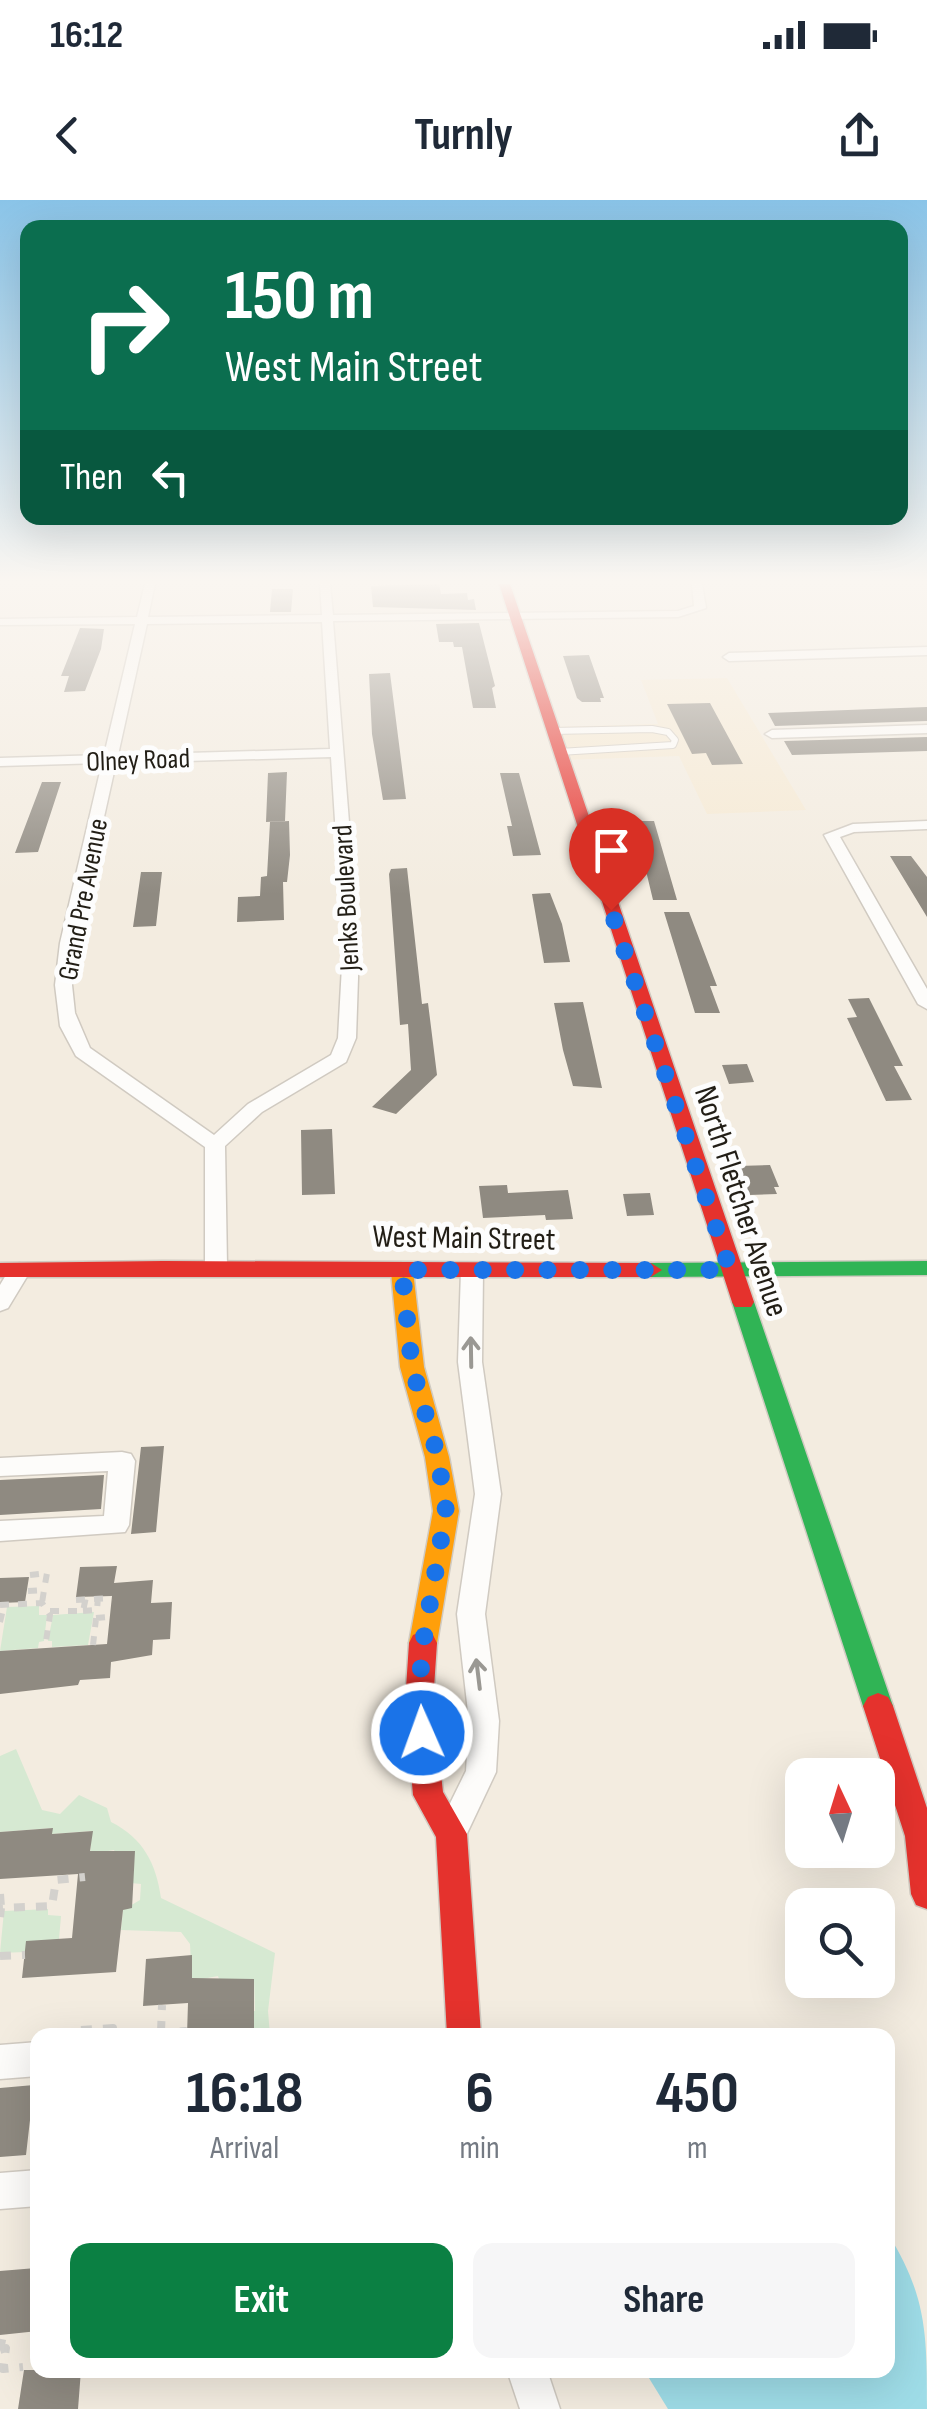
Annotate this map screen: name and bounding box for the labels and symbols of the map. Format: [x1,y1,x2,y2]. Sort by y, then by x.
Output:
street label: Olney Road [86,742,191,779]
pin [569,808,654,911]
street label: Grand Pre Avenue [52,816,115,983]
street label: Jenks Boulevard [326,824,367,973]
street label: North Fletcher Avenue [685,1081,796,1322]
street label: West Main Street [372,1217,556,1260]
one-way arrow [461,1336,480,1369]
one-way arrow [468,1659,487,1691]
position arrow [370,1681,474,1785]
north arrow [785,1758,895,1868]

